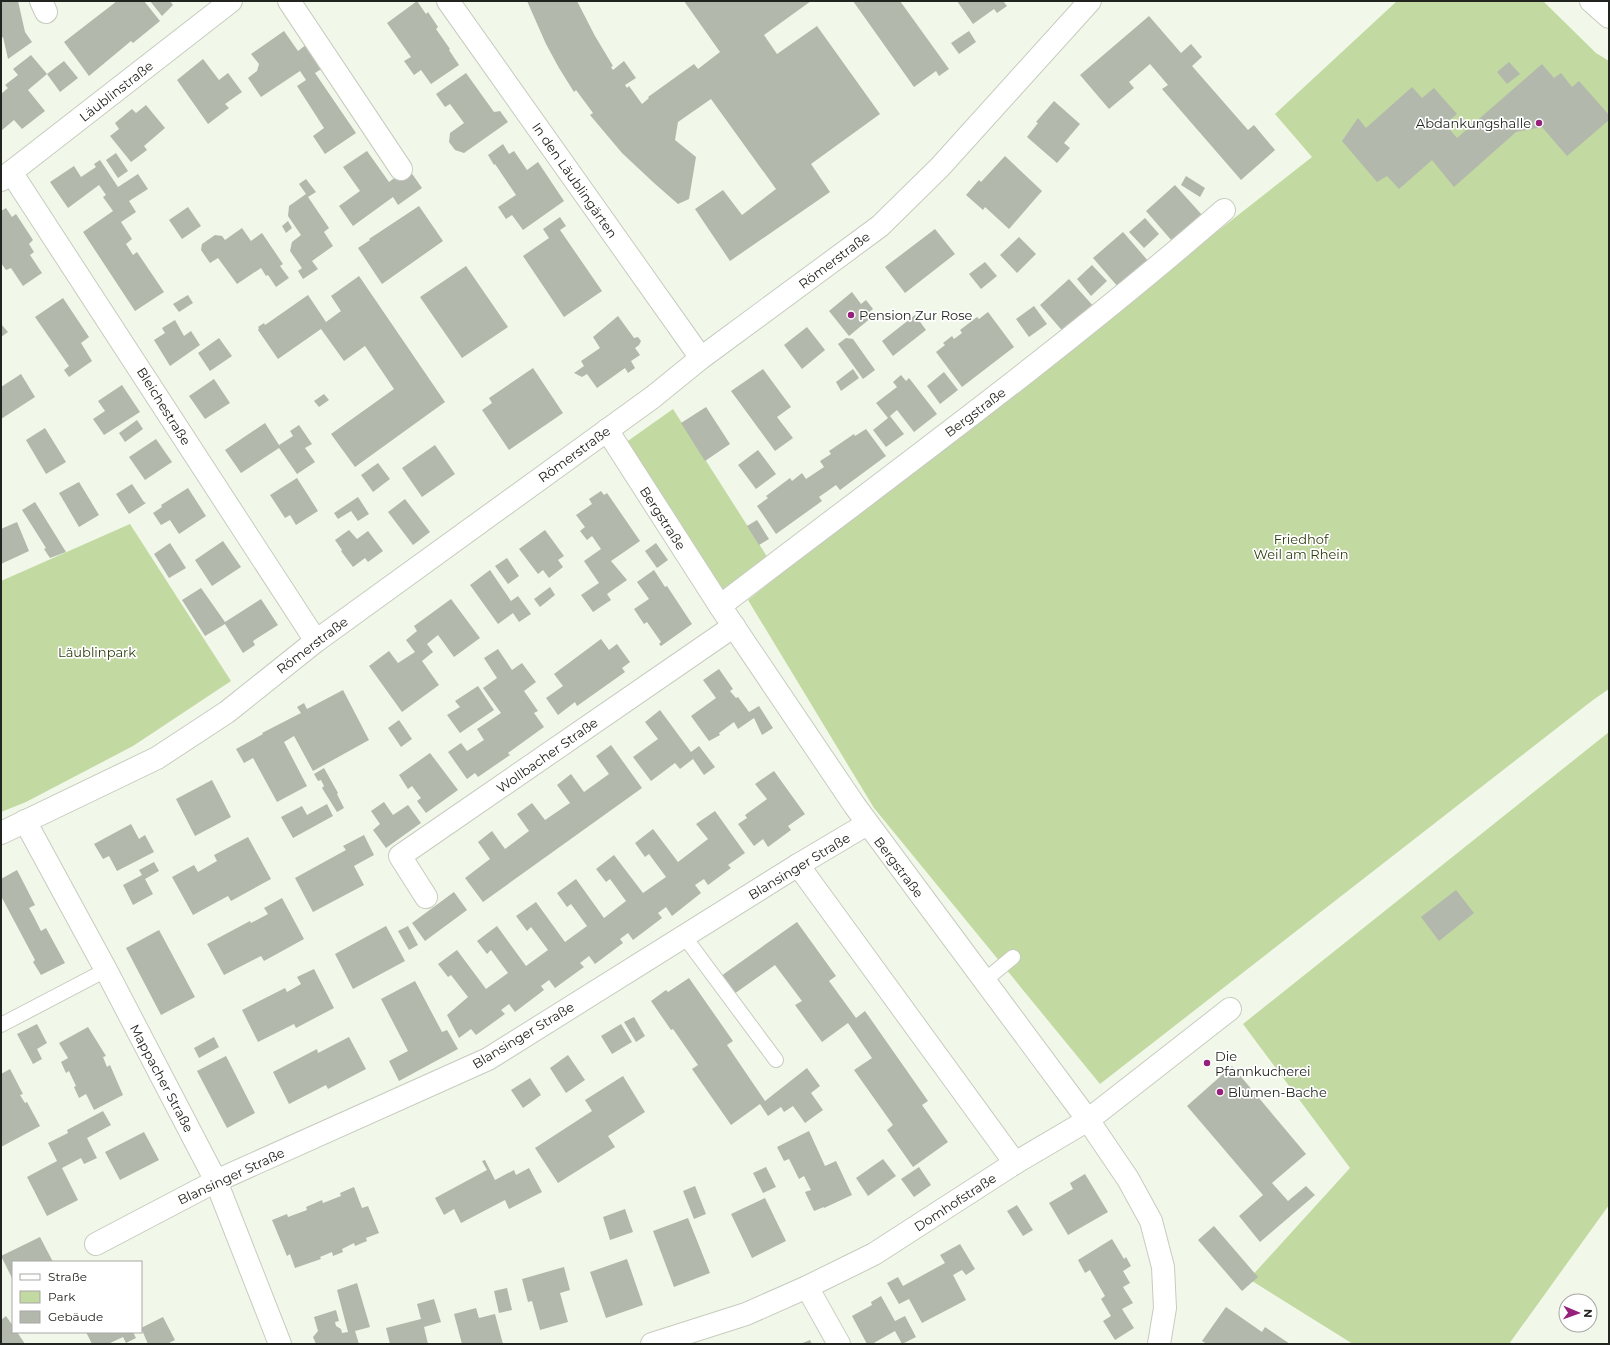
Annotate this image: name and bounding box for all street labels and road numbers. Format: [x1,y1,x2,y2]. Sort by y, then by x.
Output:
street label: Läublinstraße [76,57,156,125]
street label: In den Läublingärten [529,119,621,241]
street label: Römerstraße [795,228,873,292]
street label: Bleichestraße [134,364,194,448]
street label: Bergstraße [941,384,1009,440]
street label: Römerstraße [535,422,613,485]
street label: Bergstraße [637,483,689,553]
street label: Römerstraße [273,613,351,677]
street label: Wollbacher Straße [493,714,601,796]
street label: Blansinger Straße [745,829,853,903]
street label: Bergstraße [871,833,927,901]
street label: Blansinger Straße [469,998,577,1072]
street label: Mappacher Straße [127,1021,197,1135]
street label: Blansinger Straße [175,1144,287,1208]
street label: Domhofstraße [911,1169,999,1234]

